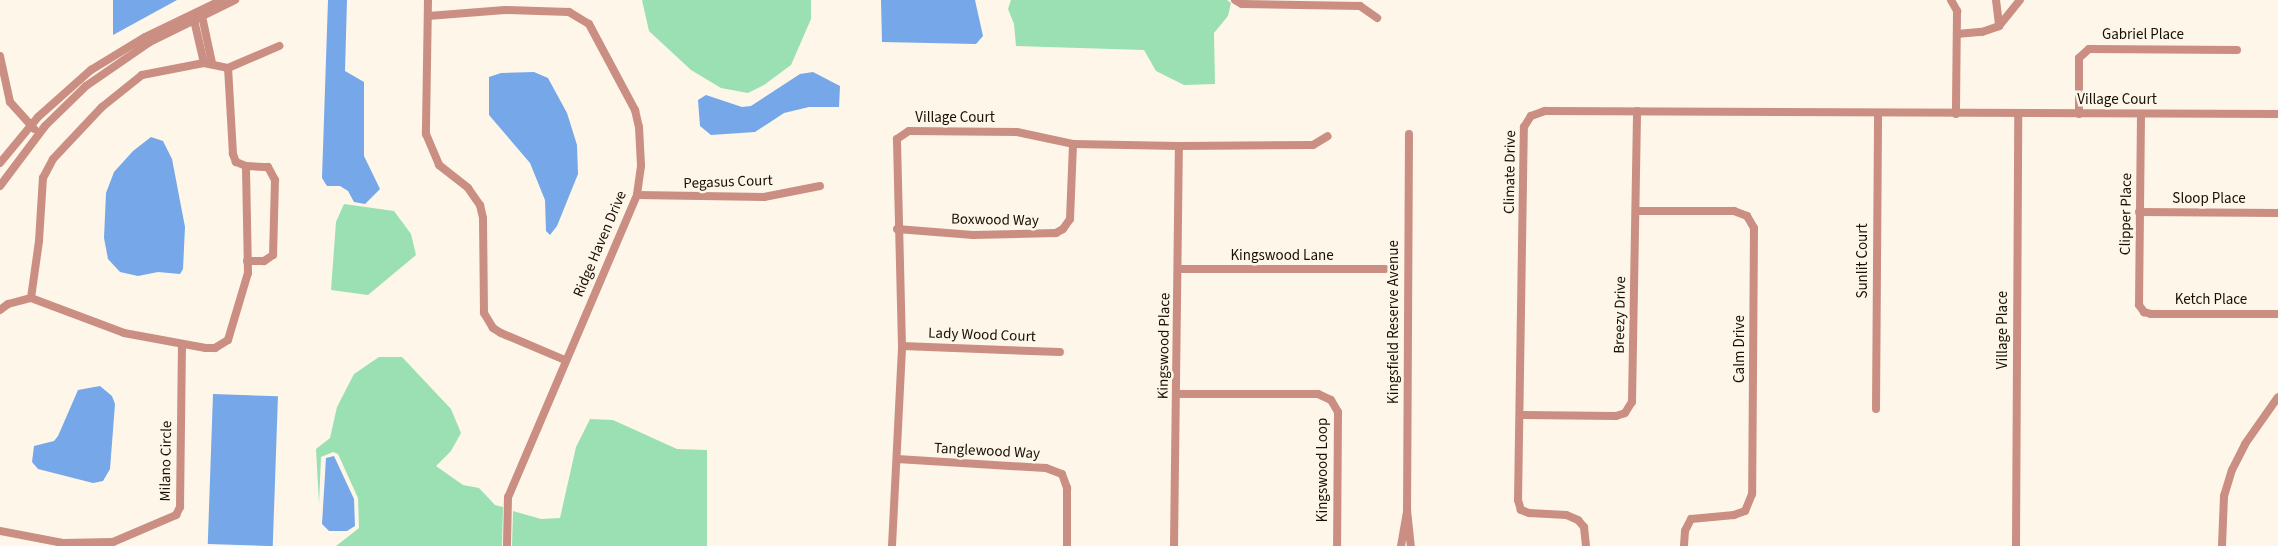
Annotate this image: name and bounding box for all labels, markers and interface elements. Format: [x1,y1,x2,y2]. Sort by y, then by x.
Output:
street label: Gabriel Place [2102,26,2184,44]
street label: Village Court [2077,91,2157,109]
street label: Village Court [915,109,995,127]
street label: Climate Drive [1500,130,1520,214]
street label: Pegasus Court [683,171,773,193]
street label: Clipper Place [2116,173,2136,255]
street label: Ridge Haven Drive [569,188,631,300]
street label: Sloop Place [2172,190,2246,208]
street label: Boxwood Way [951,210,1039,230]
street label: Sunlit Court [1854,223,1872,299]
street label: Kingsfield Reserve Avenue [1385,240,1403,404]
street label: Kingswood Lane [1230,247,1334,265]
street label: Breezy Drive [1610,276,1630,354]
street label: Village Place [1994,291,2012,369]
street label: Ketch Place [2175,291,2247,309]
street label: Kingswood Place [1154,293,1174,399]
street label: Calm Drive [1731,315,1749,383]
street label: Lady Wood Court [928,324,1036,346]
street label: Kingswood Loop [1314,418,1332,522]
street label: Milano Circle [156,420,176,502]
street label: Tanglewood Way [934,439,1040,463]

